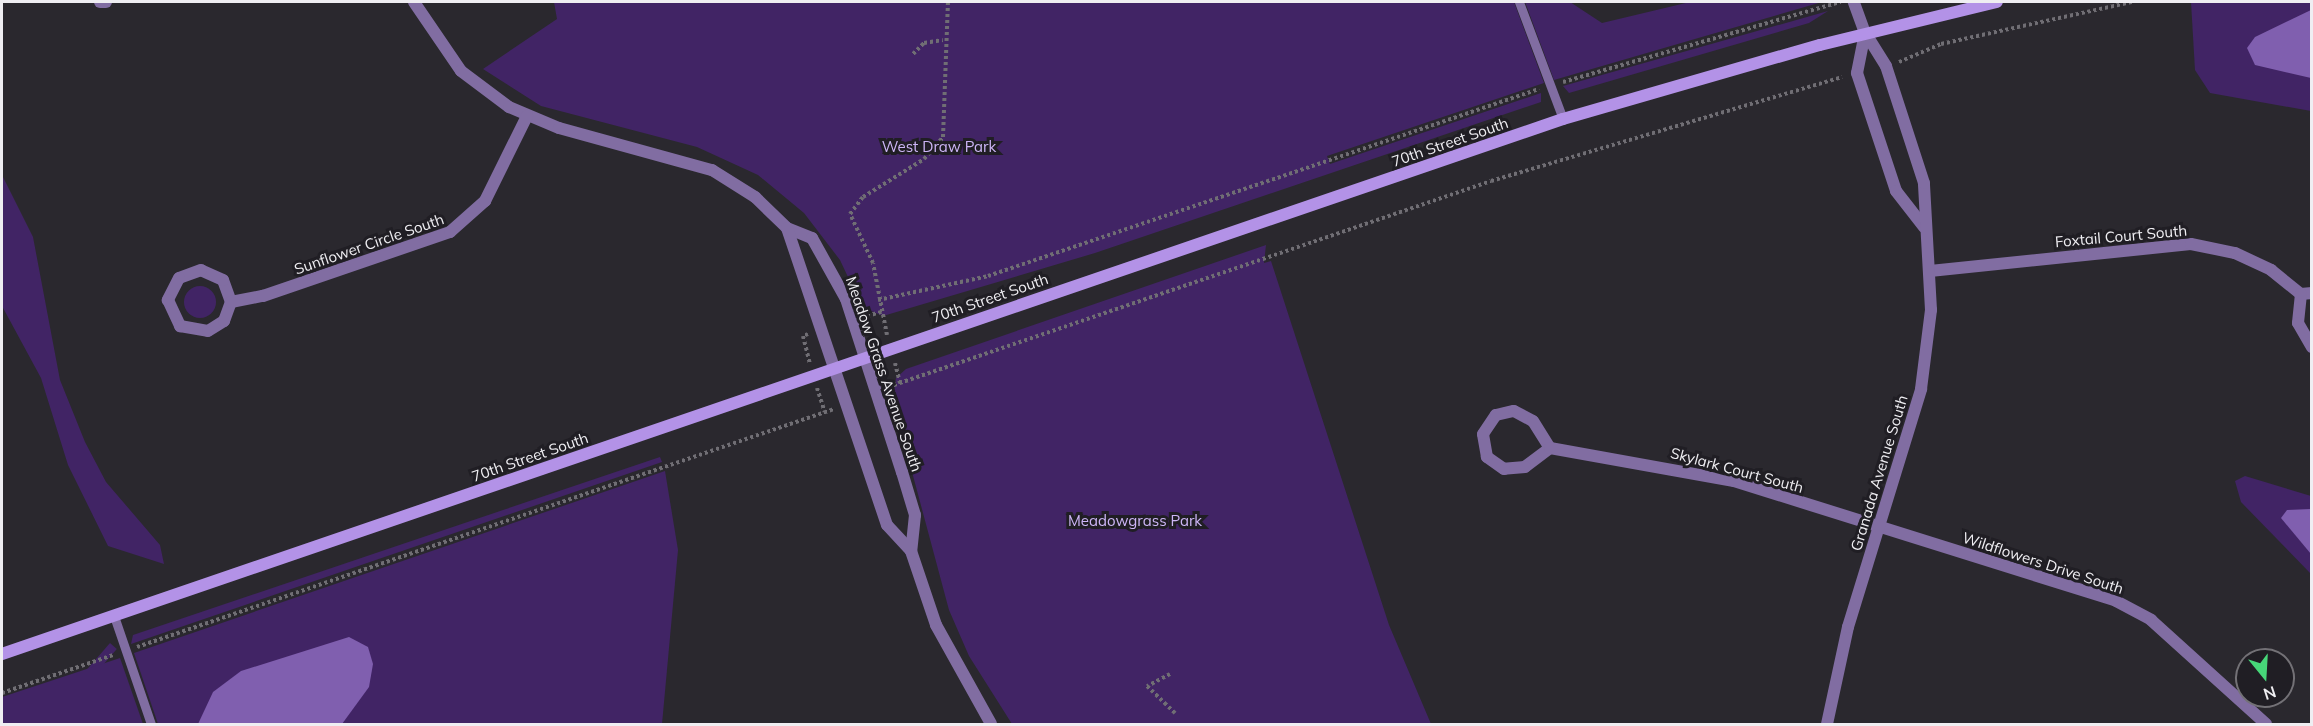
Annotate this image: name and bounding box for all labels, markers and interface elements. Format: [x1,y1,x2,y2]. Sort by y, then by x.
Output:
street label: 70th Street South [1389,114,1511,170]
park label: West Draw Park [882,138,996,156]
street label: Sunflower Circle South [292,210,446,278]
street label: Foxtail Court South [2054,221,2188,251]
street label: 70th Street South [929,270,1051,326]
street label: Meadow Grass Avenue South [842,274,926,474]
street label: Granada Avenue South [1847,393,1911,553]
street label: 70th Street South [469,429,591,485]
street label: Skylark Court South [1668,444,1806,496]
park label: Meadowgrass Park [1068,512,1202,530]
street label: Wildflowers Drive South [1960,528,2126,598]
north arrow [2235,648,2295,708]
text: N [2261,682,2279,705]

